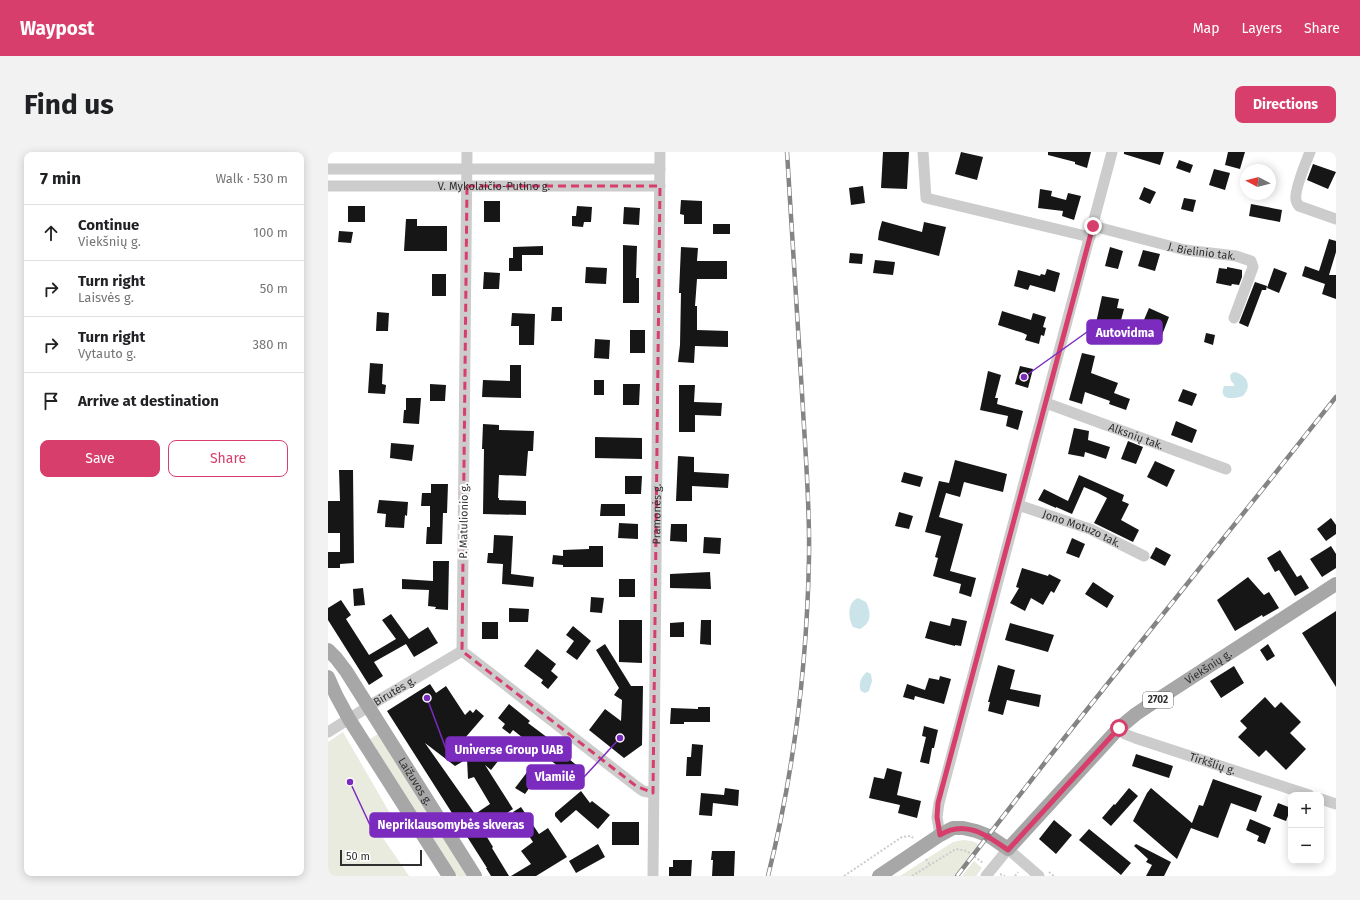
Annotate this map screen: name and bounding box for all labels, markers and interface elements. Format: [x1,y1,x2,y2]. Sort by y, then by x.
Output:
text: Waypost [20,17,94,40]
text: Map [1193,20,1219,37]
text: Layers [1241,20,1282,37]
text: Share [1304,20,1340,37]
button: Directions [1235,86,1336,123]
text: Find us [24,88,114,121]
north arrow [1240,164,1276,200]
text: 7 min [40,168,81,189]
text: Walk · 530 m [215,171,288,186]
street label: V. Mykolaičio-Putino g. [438,180,551,193]
text: Continue [78,216,139,234]
route end [1084,217,1102,235]
icon: ahead [40,222,62,244]
text: 100 m [253,225,288,240]
text: Viekšnių g. [78,234,141,249]
street label: J. Bielinio tak. [1167,239,1237,262]
text: Turn right [78,272,145,290]
icon: right [40,278,62,300]
text: 50 m [260,281,288,296]
text: Laisvės g. [78,290,134,305]
callout: Autovidma [1087,320,1162,344]
text: Autovidma [1095,326,1155,340]
text: Turn right [78,328,145,346]
icon: right [40,334,62,356]
text: 380 m [253,337,288,352]
text: Vytauto g. [78,346,136,361]
icon: arrive [40,390,62,412]
text: Arrive at destination [78,392,219,410]
street label: Alksnių tak. [1107,420,1166,452]
button: Save [40,440,160,477]
button: Share [168,440,288,477]
street label: P. Matulionio g. [457,483,471,559]
street label: Pramonės g. [650,483,663,544]
street label: Jono Motuzo tak. [1041,507,1123,550]
street label: Viekšnių g. [1182,647,1234,687]
street label: Birutės g. [371,673,418,708]
road number: 2702 [1143,692,1173,708]
route start [1110,719,1128,737]
callout: Universe Group UAB [446,737,571,761]
text: Universe Group UAB [455,743,564,757]
street label: Tirkšlių g. [1188,750,1238,777]
street label: Laižuvos g. [396,755,435,808]
callout: Vlamilė [527,765,584,789]
text: Vlamilė [534,770,576,784]
map controls [1288,792,1324,864]
button: + [1288,792,1324,828]
callout: Nepriklausomybės skveras [370,813,533,837]
text: Nepriklausomybės skveras [378,818,525,832]
button: − [1288,828,1324,864]
scale bar [340,848,422,867]
text: 50 m [346,850,370,863]

